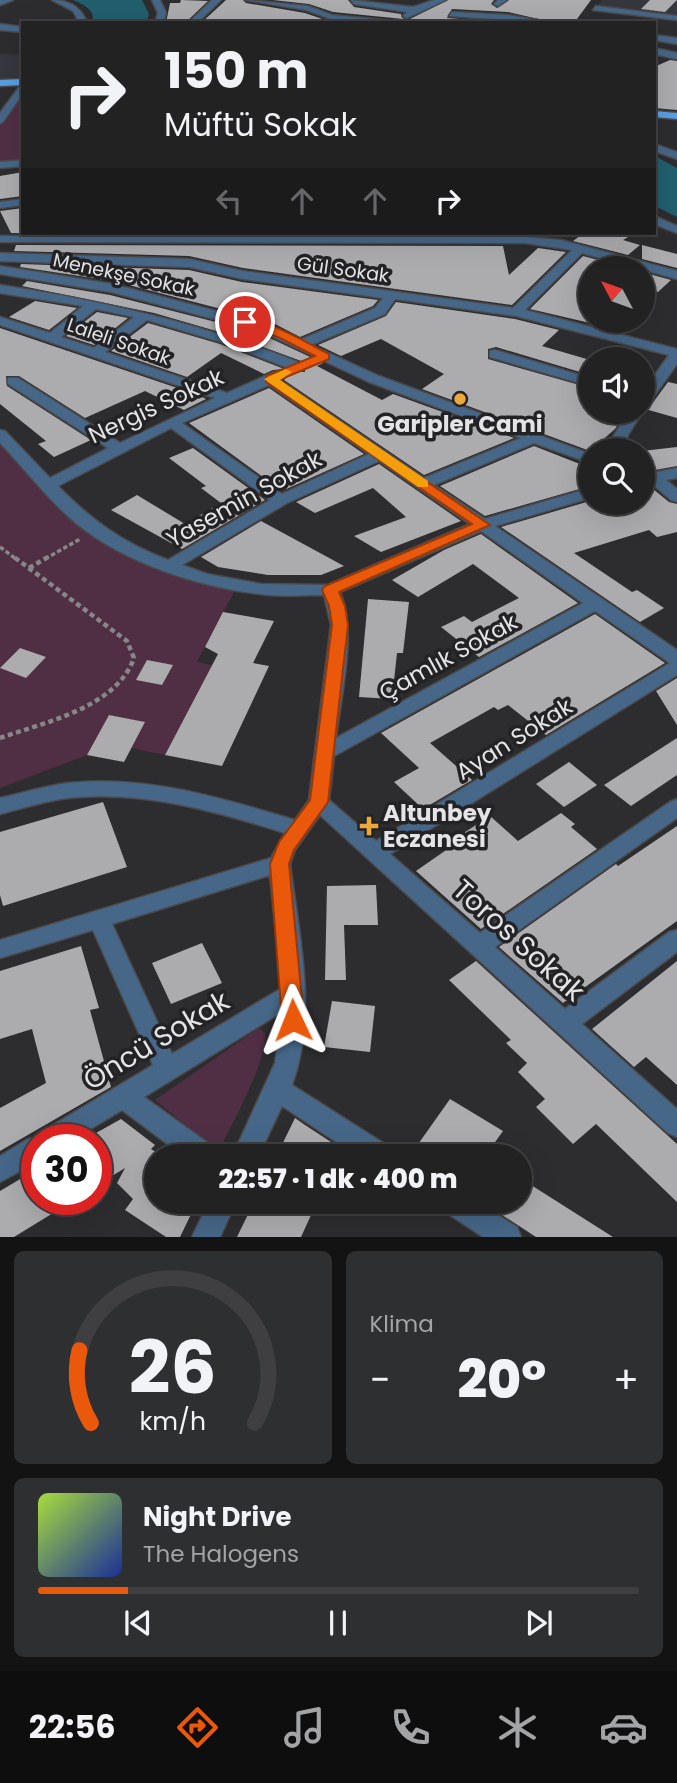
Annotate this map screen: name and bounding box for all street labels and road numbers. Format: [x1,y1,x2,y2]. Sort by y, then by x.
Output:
street label: Menekşe Sokak [50,246,198,303]
street label: Gül Sokak [295,250,391,289]
street label: Laleli Sokak [64,311,174,372]
street label: Nergis Sokak [83,361,229,451]
street label: Yasemin Sokak [161,443,328,555]
street label: Çamlık Sokak [373,606,523,708]
street label: Ayan Sokak [449,690,579,788]
street label: Toros Sokak [444,870,594,1011]
street label: Öncü Sokak [76,981,237,1099]

